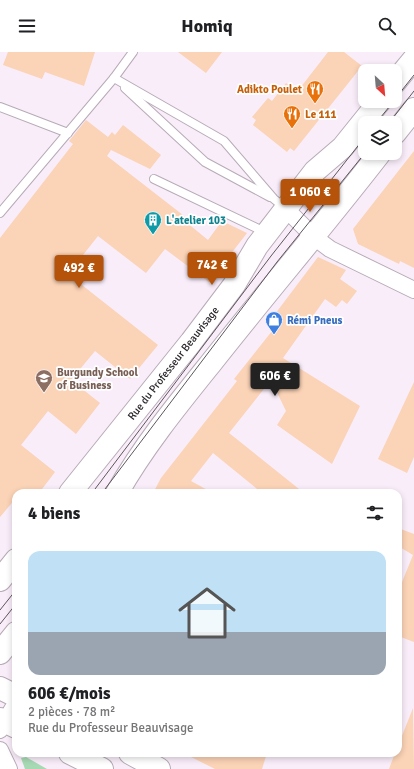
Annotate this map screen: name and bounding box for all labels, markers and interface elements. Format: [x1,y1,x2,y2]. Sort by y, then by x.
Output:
icon: menu [16,15,38,37]
text: Homiq [181,15,233,37]
icon: search [376,15,398,37]
north arrow [358,64,402,108]
map controls [358,64,402,160]
restaurant icon: Adikto Poulet [305,79,325,104]
place label: Adikto Poulet [237,83,302,96]
restaurant icon: Le 111 [282,104,302,129]
place label: Le 111 [305,108,336,121]
button: layers [358,116,402,160]
pin: 1 060 € [273,179,347,213]
text: 1 060 € [290,184,330,200]
building icon: L'atelier 103 [143,210,163,235]
place label: L'atelier 103 [166,214,226,227]
pin: 742 € [184,252,240,286]
pin: 492 € [51,255,107,289]
text: 742 € [197,257,227,273]
text: 492 € [64,260,94,276]
street label: Rue du Professeur Beauvisage [125,304,222,423]
shop icon: Rémi Pneus [264,310,284,335]
place label: Rémi Pneus [287,314,343,327]
pin: 606 € [247,363,303,397]
place label: Burgundy School of Business [57,366,139,392]
school or university icon: Burgundy School of Business [34,368,54,393]
text: 606 € [260,368,290,384]
icon: filters [364,502,386,524]
text: 4 biens [28,503,80,524]
icon: home [171,577,243,649]
text: 606 €/mois [28,683,111,704]
text: 2 pièces · 78 m² [28,704,115,720]
text: Rue du Professeur Beauvisage [28,720,194,736]

